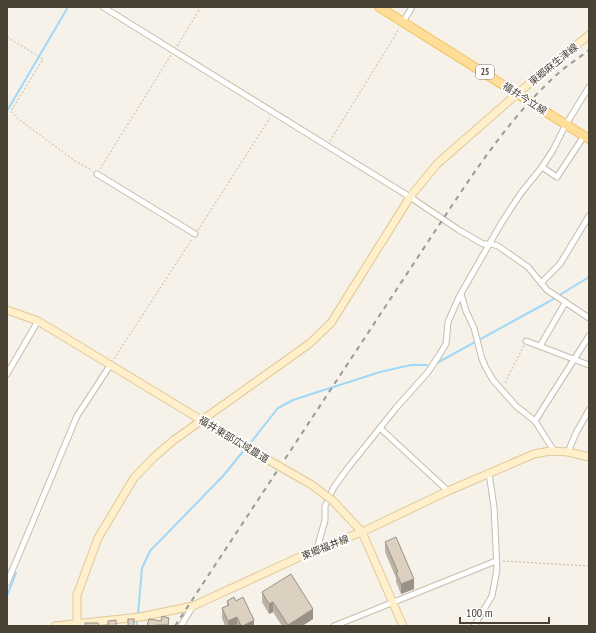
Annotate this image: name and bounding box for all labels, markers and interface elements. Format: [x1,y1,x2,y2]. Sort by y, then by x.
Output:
street label: 東郷麻生津線 [526,40,581,88]
road number: 25 [476,65,494,79]
street label: 福井今立線 [500,79,549,117]
street label: 福井東部広域農道 [196,413,271,466]
street label: 東郷福井線 [300,532,351,563]
scale bar [460,599,549,625]
text: 100 m [466,605,493,620]

